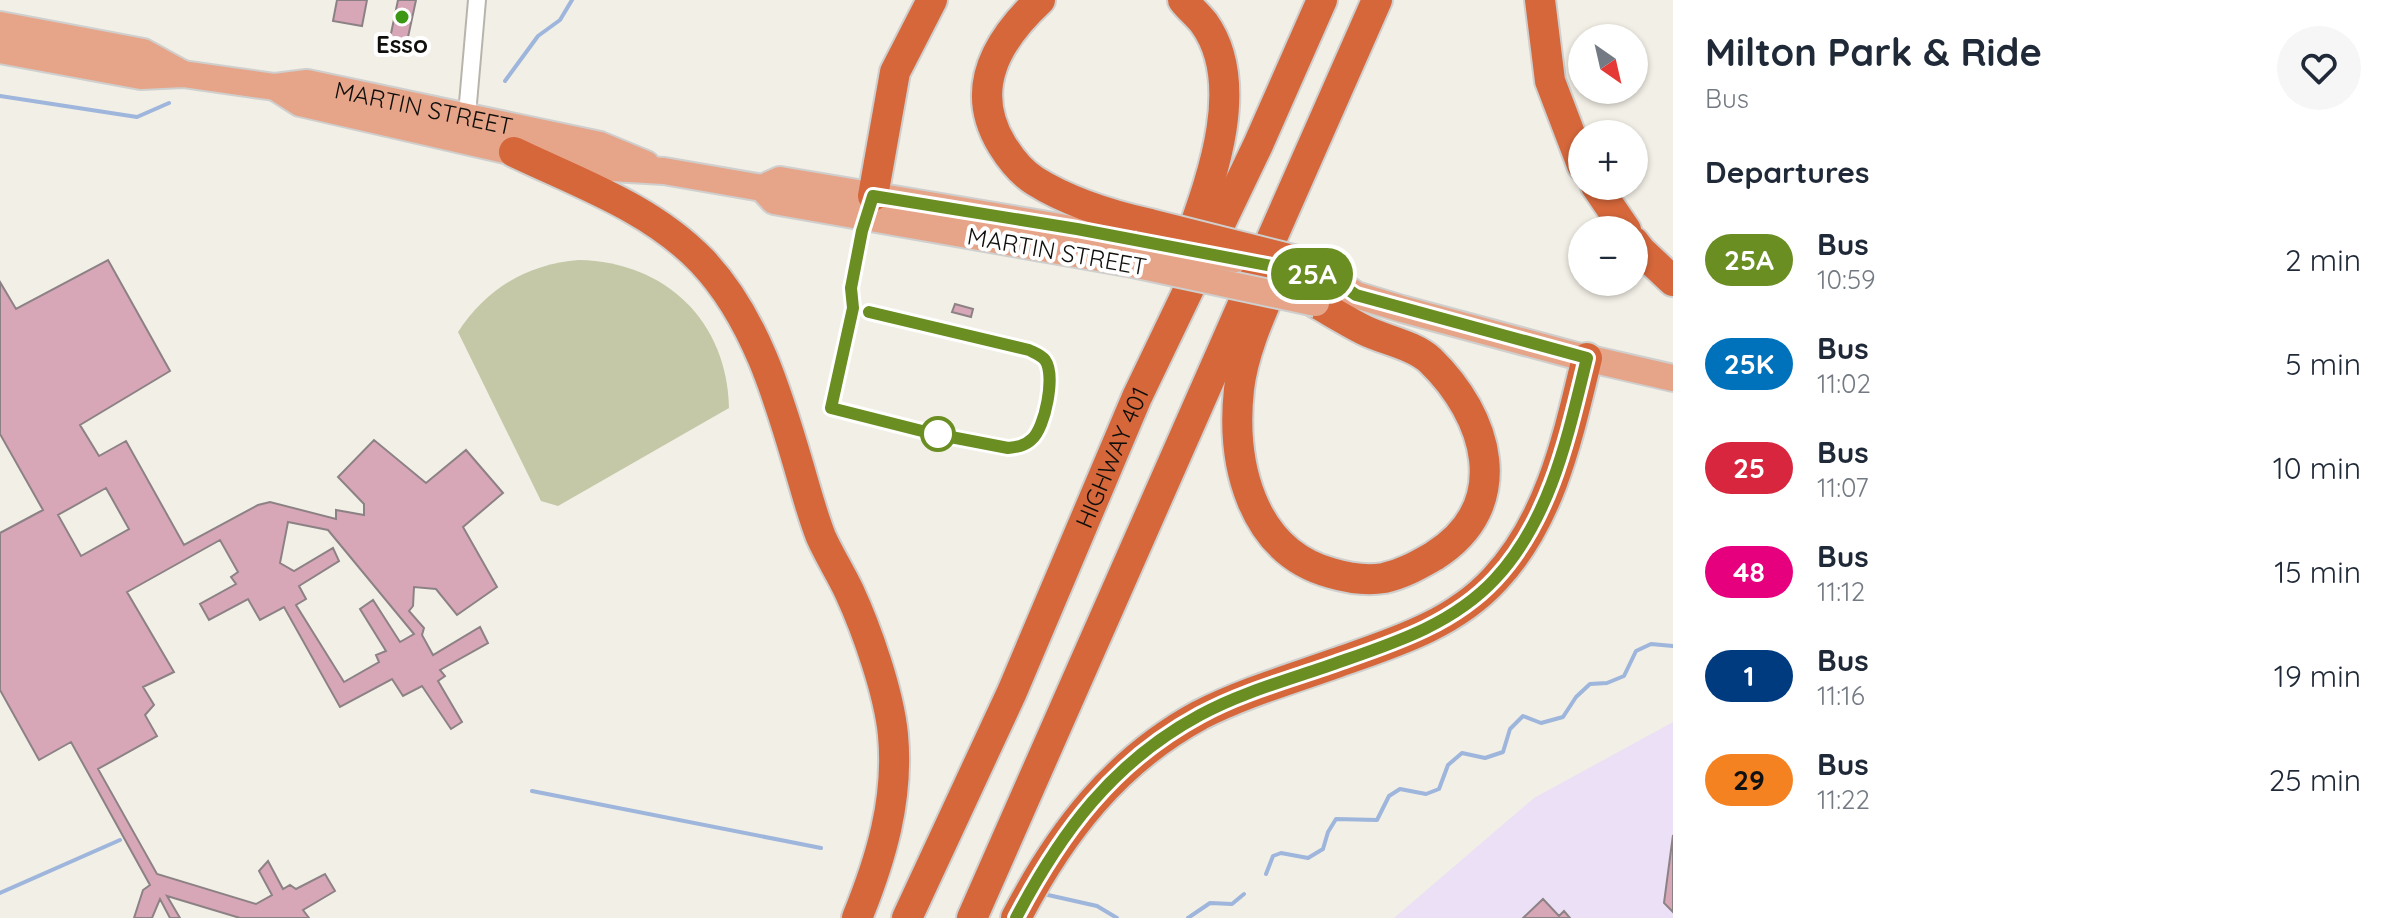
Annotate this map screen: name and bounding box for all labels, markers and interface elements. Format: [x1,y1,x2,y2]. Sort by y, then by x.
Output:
marker: Esso [393,8,411,26]
north arrow [1568,24,1648,104]
map controls [1568,24,1648,296]
button: heart [2277,26,2361,110]
text: Milton Park & Ride [1705,28,2042,76]
place label: Esso [376,29,428,59]
street label: MARTIN STREET [332,74,516,141]
text: Bus [1705,82,1749,115]
button: + [1568,120,1648,200]
text: Departures [1705,153,1870,191]
button: − [1568,216,1648,296]
street label: MARTIN STREET [965,220,1149,282]
text: Bus [1817,225,1869,263]
text: 2 min [2285,241,2361,279]
text: 25A [1724,242,1774,277]
line badge: 25A [1266,248,1358,300]
text: 25A [1287,256,1337,291]
text: 10:59 [1817,263,1876,296]
text: Bus [1817,329,1869,367]
text: 5 min [2285,345,2361,383]
text: 25K [1724,346,1774,381]
text: 11:02 [1817,367,1871,400]
street label: HIGHWAY 401 [1068,382,1155,532]
unlabelled marker [921,417,955,451]
text: Bus [1817,433,1869,471]
text: 10 min [2273,449,2361,487]
text: 25 [1733,450,1765,485]
text: 11:07 [1817,471,1868,504]
text: Bus [1817,537,1869,575]
text: 15 min [2274,553,2361,591]
text: 48 [1733,554,1765,589]
text: 11:12 [1817,575,1865,608]
text: Bus [1817,641,1869,679]
text: 19 min [2274,657,2361,695]
text: 1 [1744,658,1754,693]
text: 11:16 [1817,679,1865,712]
text: Bus [1817,745,1869,783]
text: 25 min [2269,761,2361,799]
text: 29 [1733,762,1765,797]
text: 11:22 [1817,783,1870,816]

